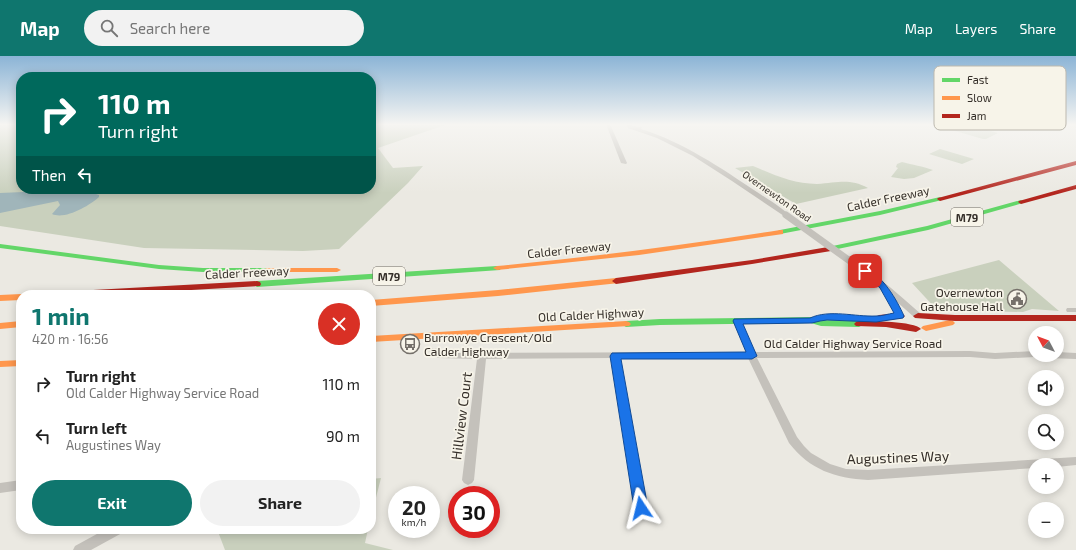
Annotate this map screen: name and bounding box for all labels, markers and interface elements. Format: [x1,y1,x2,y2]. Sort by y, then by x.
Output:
search box [84,10,364,46]
text: Map [20,17,60,40]
icon: search [98,17,120,39]
text: Search here [130,19,210,37]
text: Map [905,20,933,37]
text: Layers [955,20,997,37]
text: Share [1019,20,1056,37]
legend [934,66,1066,130]
text: Fast [967,73,989,86]
text: 110 m [98,86,171,120]
icon: right [32,88,84,140]
text: Slow [967,91,992,104]
text: Jam [967,109,986,122]
text: Turn right [98,120,178,142]
icon: left [74,164,96,186]
text: Then [32,166,66,184]
street label: Overnewton Road [740,168,814,224]
street label: Calder Freeway [845,182,931,214]
road number: M79 [951,208,983,226]
street label: Calder Freeway [526,238,612,260]
pin [848,254,882,288]
icon: arrive [854,260,876,282]
street label: Calder Freeway [205,263,290,281]
road number: M79 [373,267,405,285]
place label: Overnewton Gatehouse Hall [920,285,1003,313]
public building icon: Overnewton Gatehouse Hall [1006,288,1028,310]
text: 1 min [32,301,90,330]
button: close [318,303,360,345]
street label: Old Calder Highway [538,304,645,324]
north arrow [1028,326,1064,362]
map controls [1028,326,1064,538]
place label: Burrowye Crescent/Old Calder Highway [424,330,552,358]
text: 420 m · 16:56 [32,331,108,347]
bus stop icon: Burrowye Crescent/Old Calder Highway [399,333,421,355]
street label: Old Calder Highway Service Road [764,336,942,350]
text: Turn right [66,367,136,385]
button: sound [1028,370,1064,406]
street label: Hillview Court [447,371,475,461]
icon: right [32,373,54,395]
text: 110 m [323,375,360,393]
text: Old Calder Highway Service Road [66,385,259,401]
button: search [1028,414,1064,450]
text: Turn left [66,419,127,437]
icon: left [32,425,54,447]
text: 90 m [326,427,360,445]
text: Augustines Way [66,437,161,453]
street label: Augustines Way [847,447,950,467]
button: + [1028,458,1064,494]
button: Exit [32,480,192,526]
button: Share [200,480,360,526]
speed limit sign: 30 [448,486,500,538]
position arrow [620,487,662,529]
text: 20 [402,495,426,519]
button: − [1028,502,1064,538]
text: km/h [402,516,426,528]

